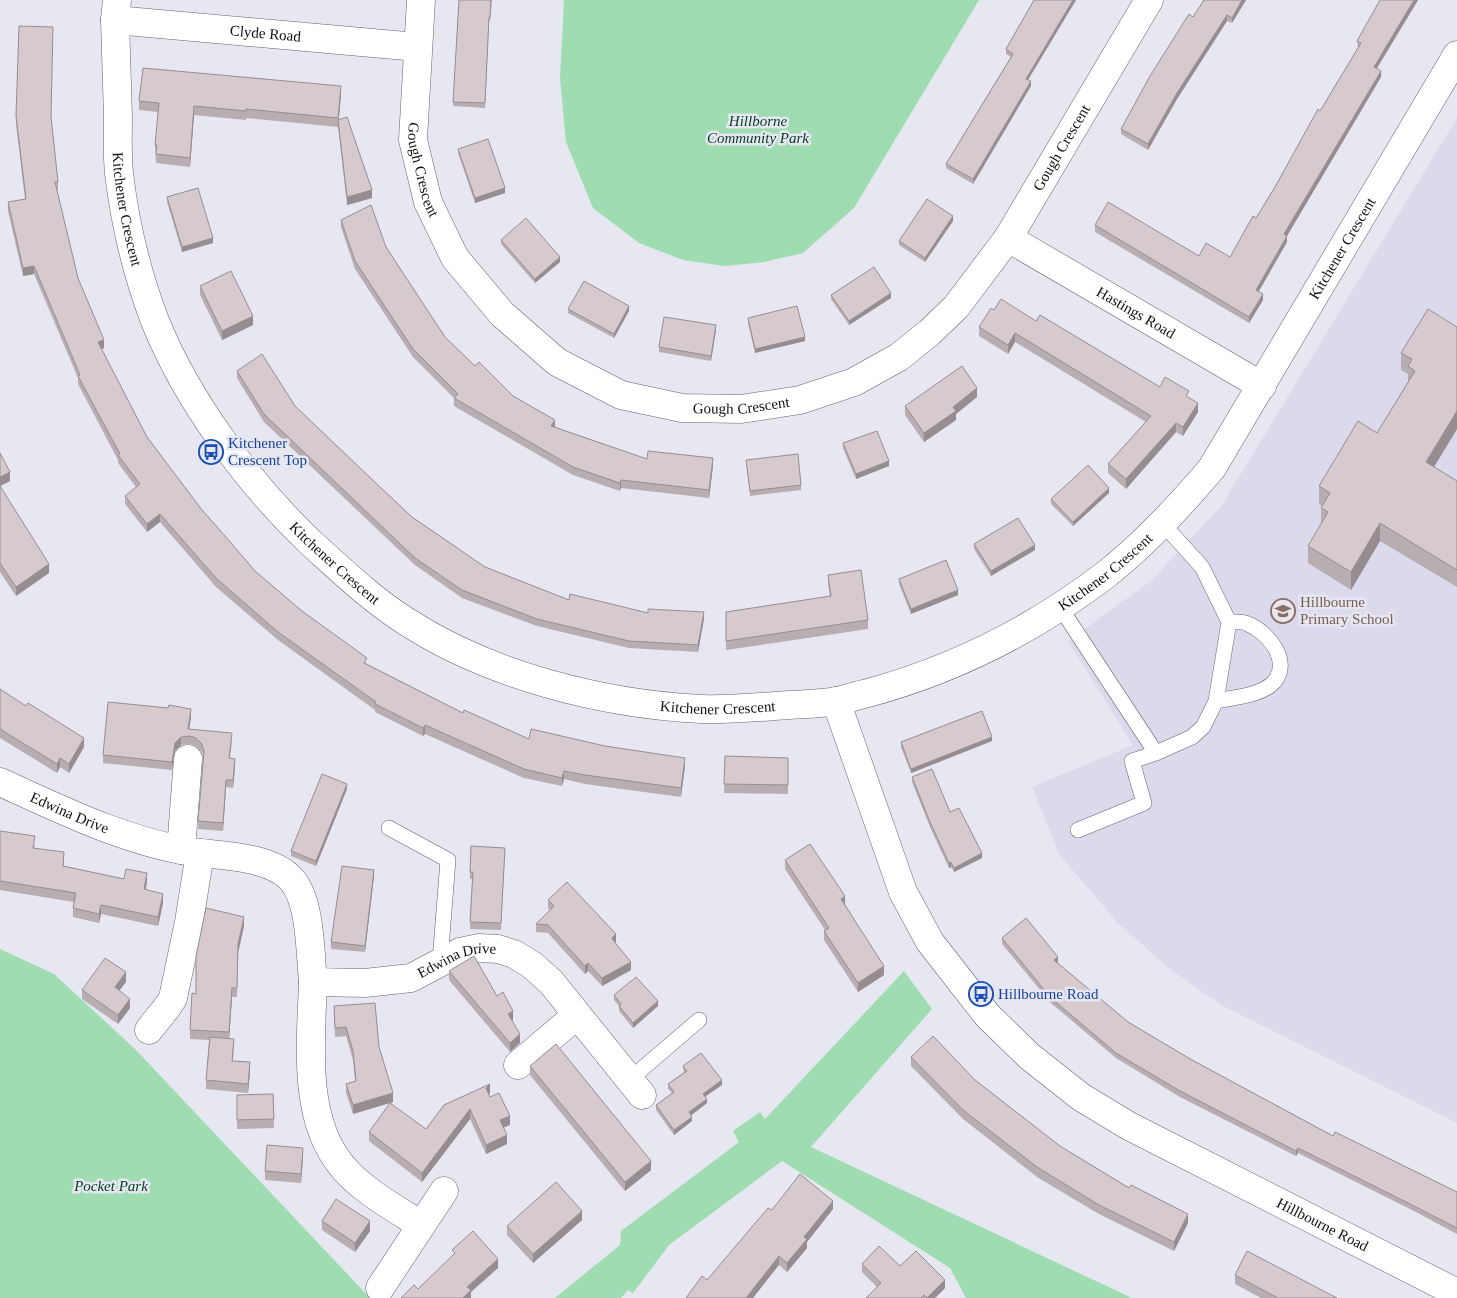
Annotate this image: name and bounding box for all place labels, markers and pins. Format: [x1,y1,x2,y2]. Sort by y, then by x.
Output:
place label: Kitchener Crescent Top [228,435,307,468]
bus stop icon: Kitchener Crescent Top [198,439,224,465]
place label: Hillbourne Primary School [1300,594,1394,627]
school or university icon: Hillbourne Primary School [1270,598,1296,624]
bus stop icon: Hillbourne Road [968,981,994,1007]
place label: Hillbourne Road [998,986,1099,1002]

